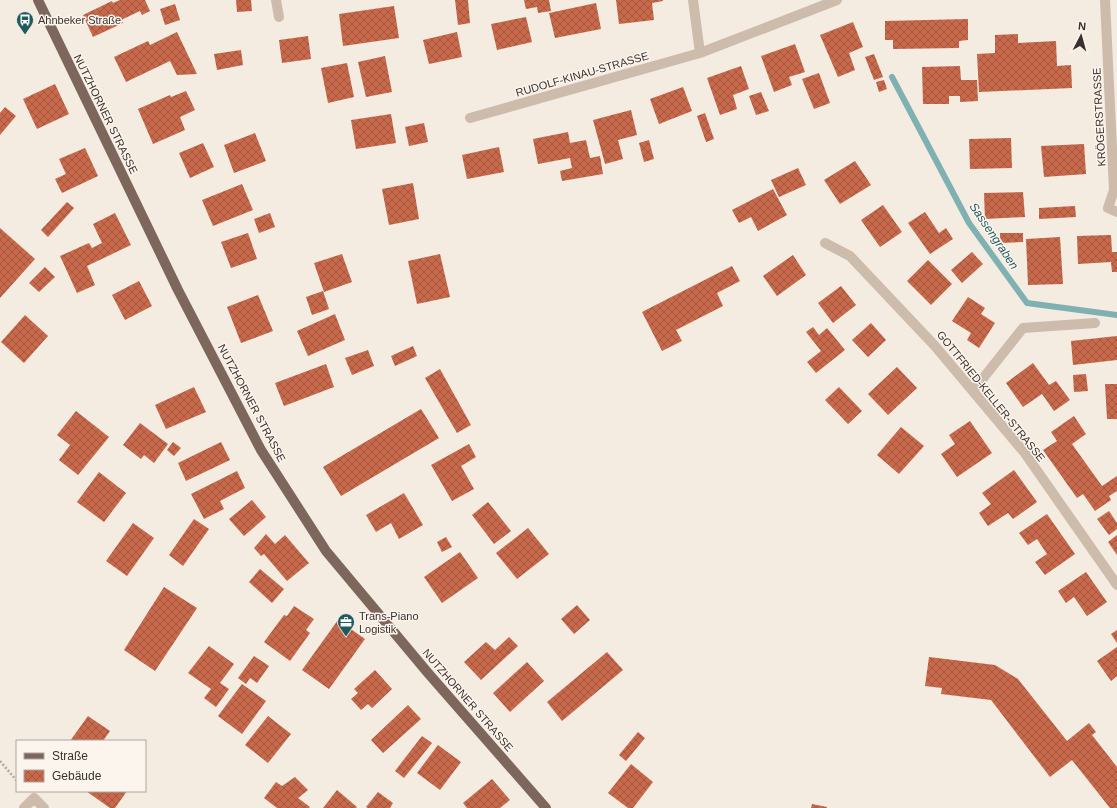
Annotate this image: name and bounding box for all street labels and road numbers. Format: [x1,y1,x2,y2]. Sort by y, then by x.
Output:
street label: RUDOLF-KINAU-STRASSE [514,49,650,99]
street label: NUTZHORNER STRASSE [72,52,140,176]
street label: KRÖGERSTRASSE [1090,67,1108,167]
street label: GOTTFRIED-KELLER-STRASSE [935,328,1047,464]
street label: NUTZHORNER STRASSE [216,342,288,464]
street label: NUTZHORNER STRASSE [420,646,516,754]

